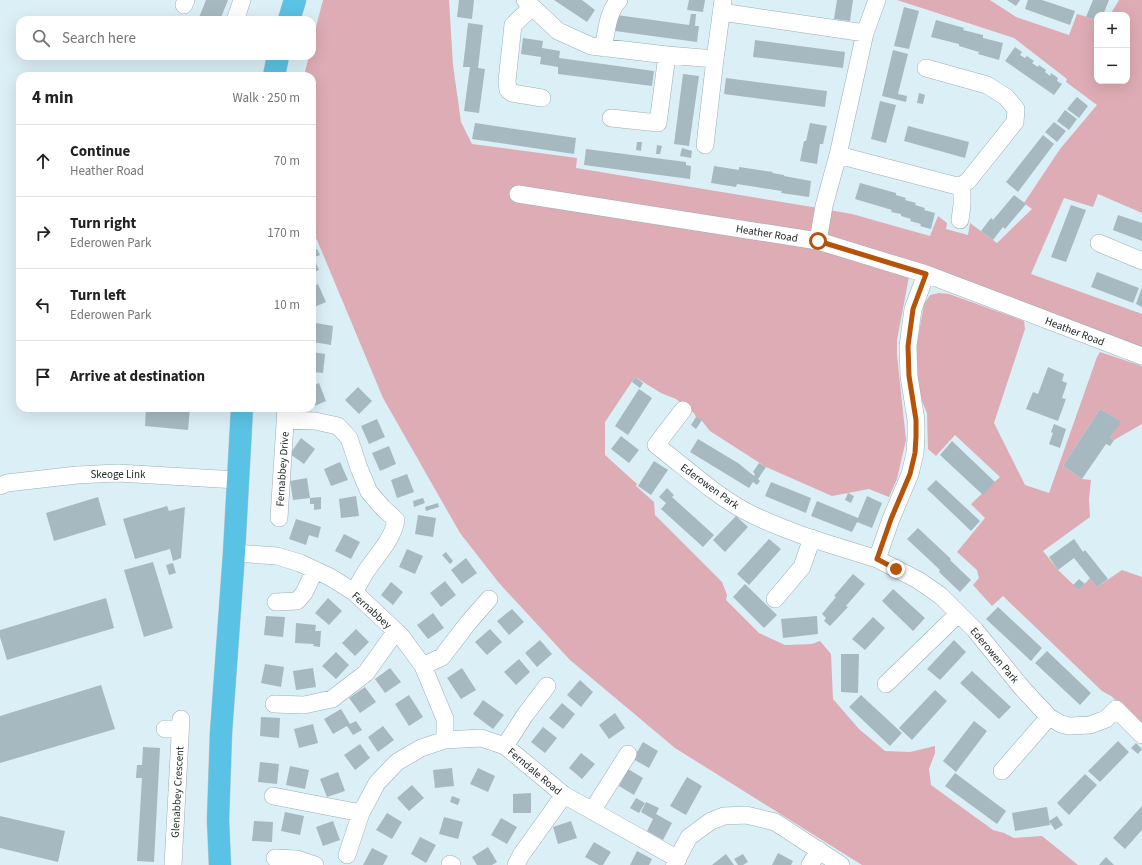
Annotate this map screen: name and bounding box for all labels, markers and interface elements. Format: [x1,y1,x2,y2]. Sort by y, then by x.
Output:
map controls [1094,12,1130,84]
button: + [1094,12,1130,48]
search box [16,16,316,60]
icon: search [30,27,52,49]
text: Search here [62,28,136,49]
button: − [1094,48,1130,84]
text: 4 min [32,86,73,110]
text: Walk · 250 m [232,89,300,107]
text: Continue [70,141,130,162]
icon: ahead [32,150,54,172]
text: 70 m [274,152,300,170]
text: Heather Road [70,162,144,180]
text: Turn right [70,213,136,234]
street label: Heather Road [735,221,799,246]
icon: right [32,222,54,244]
text: 170 m [267,224,300,242]
route start [809,232,827,250]
text: Ederowen Park [70,234,152,252]
text: Turn left [70,285,126,306]
icon: left [32,294,54,316]
text: 10 m [274,296,300,314]
text: Ederowen Park [70,306,152,324]
street label: Heather Road [1043,313,1107,350]
icon: arrive [32,366,54,388]
text: Arrive at destination [70,366,205,387]
street label: Fernabbey Drive [272,431,293,507]
street label: Ederowen Park [677,460,742,513]
street label: Skeoge Link [90,467,146,482]
route end [887,560,905,578]
street label: Fernabbey [348,588,395,632]
street label: Ederowen Park [967,624,1023,687]
street label: Ferndale Road [504,744,565,798]
street label: Glenabbey Crescent [168,746,187,838]

